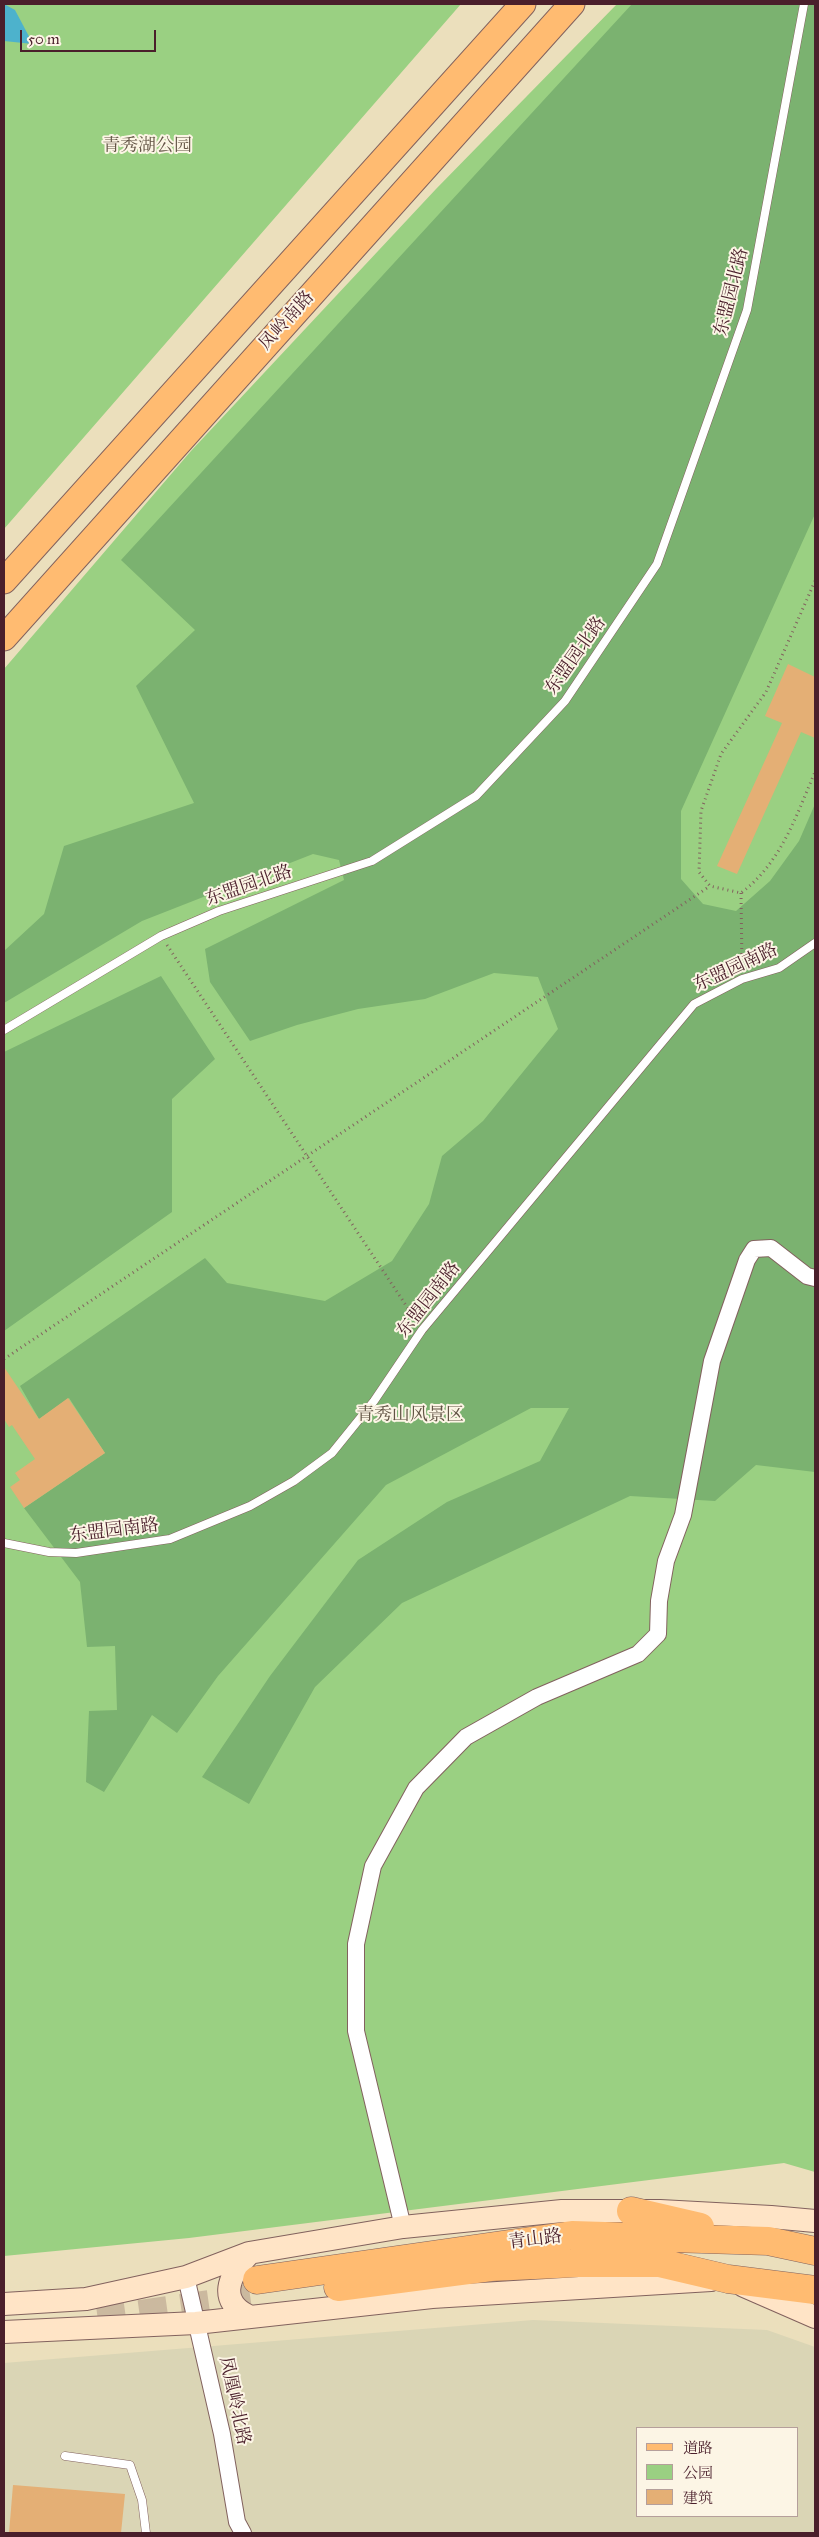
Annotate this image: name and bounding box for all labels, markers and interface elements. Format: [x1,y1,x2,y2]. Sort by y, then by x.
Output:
scale bar [22,20,159,52]
text: 50 m [28,30,60,48]
park label: 青秀湖公园 [102,136,192,158]
street label: 东盟园北路 [711,246,753,338]
street label: 凤岭南路 [255,287,319,355]
street label: 东盟园北路 [541,613,611,699]
street label: 东盟园北路 [203,861,295,911]
street label: 东盟园南路 [691,939,781,997]
street label: 东盟园南路 [393,1258,465,1342]
park label: 青秀山风景区 [356,1405,464,1427]
street label: 东盟园南路 [68,1515,160,1547]
street label: 青山路 [507,2226,563,2254]
street label: 凤凰岭北路 [214,2355,254,2447]
legend [636,2427,799,2517]
text: 道路 [683,2439,713,2457]
text: 公园 [683,2464,713,2482]
text: 建筑 [683,2489,713,2507]

